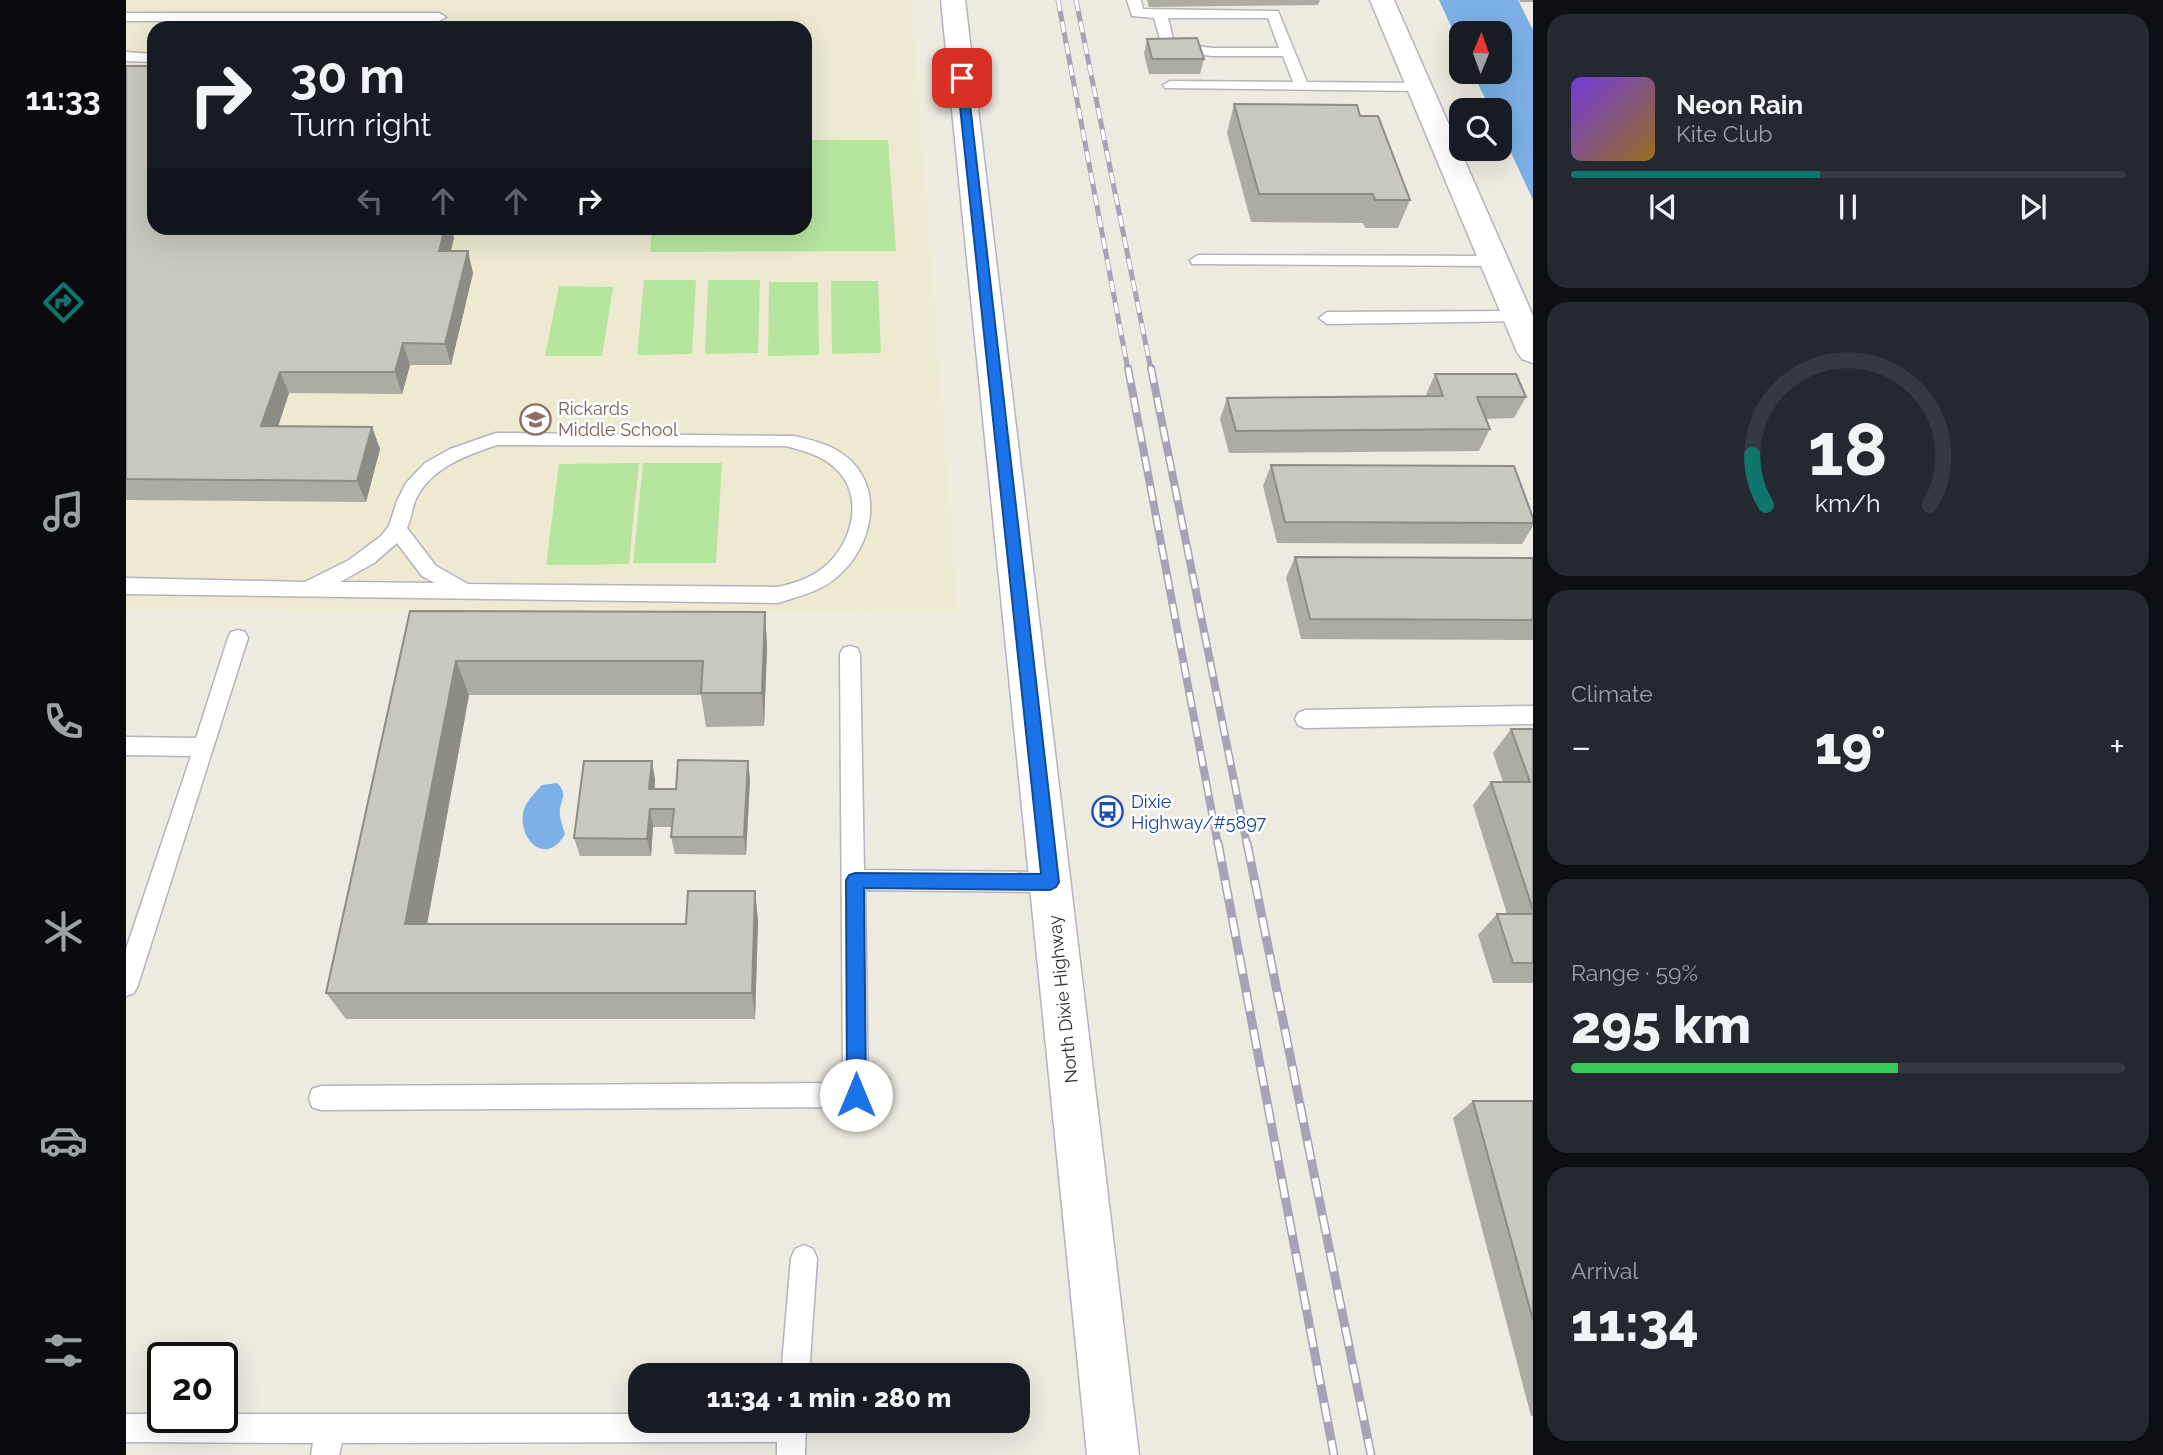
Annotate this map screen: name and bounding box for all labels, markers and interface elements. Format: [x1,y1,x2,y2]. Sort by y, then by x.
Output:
north arrow [1449,21,1512,84]
map controls [1449,21,1512,161]
text: 30 m [290,47,405,104]
pin [932,48,992,108]
icon: right [175,49,266,140]
icon: arrive [943,59,981,97]
text: 11:33 [25,80,101,117]
text: Neon Rain [1676,90,1803,120]
button: search [1449,98,1512,161]
text: Turn right [290,106,431,143]
text: Kite Club [1676,120,1773,147]
icon: left [351,182,389,220]
icon: ahead [424,182,462,220]
icon: ahead [497,182,535,220]
icon: right [570,182,608,220]
icon: previous [1644,188,1682,226]
icon: pause [1829,188,1867,226]
icon: next [2014,188,2052,226]
icon: directions [39,278,88,327]
place label: Rickards Middle School [558,398,678,440]
school or university icon: Rickards Middle School [518,402,552,436]
text: 18 [1808,408,1888,493]
icon: music [39,487,88,536]
text: km/h [1815,488,1881,518]
text: Climate [1571,680,1653,707]
icon: phone [39,697,88,746]
text: 19° [1815,715,1886,776]
text: − [1571,724,1591,769]
text: + [2109,724,2125,769]
place label: Dixie Highway/#5897 [1131,791,1267,833]
bus stop icon: Dixie Highway/#5897 [1091,795,1125,829]
icon: climate [39,907,88,956]
street label: North Dixie Highway [1043,914,1082,1084]
text: Range · 59% [1571,959,1698,986]
text: 295 km [1571,994,1751,1055]
position arrow [819,1058,893,1132]
icon: car [39,1116,88,1165]
text: Arrival [1571,1257,1638,1284]
text: 11:34 [1571,1292,1699,1353]
icon: filters [39,1326,88,1375]
speed limit sign: 20 [147,1342,238,1433]
text: 11:34 · 1 min · 280 m [707,1383,951,1413]

